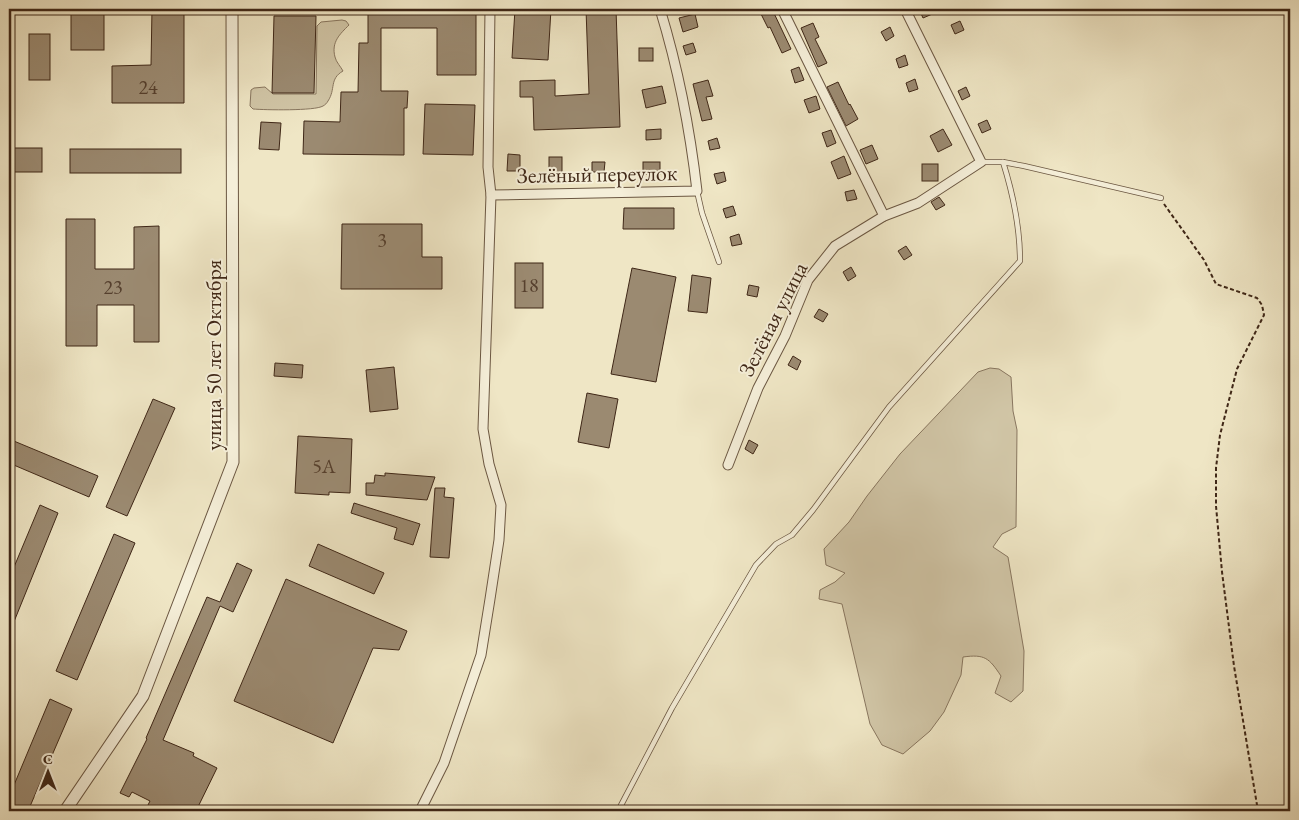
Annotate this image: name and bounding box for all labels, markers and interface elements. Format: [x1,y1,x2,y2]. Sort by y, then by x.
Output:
house number: 24 [138,74,158,100]
street label: Зелёный переулок [516,158,678,190]
house number: 3 [377,227,387,253]
street label: Зелёная улица [732,257,814,381]
street label: улица 50 лет Октября [199,259,228,450]
house number: 18 [519,272,539,298]
house number: 23 [103,274,123,300]
house number: 5А [312,453,336,479]
north arrow [22,748,72,798]
text: С [43,750,53,768]

